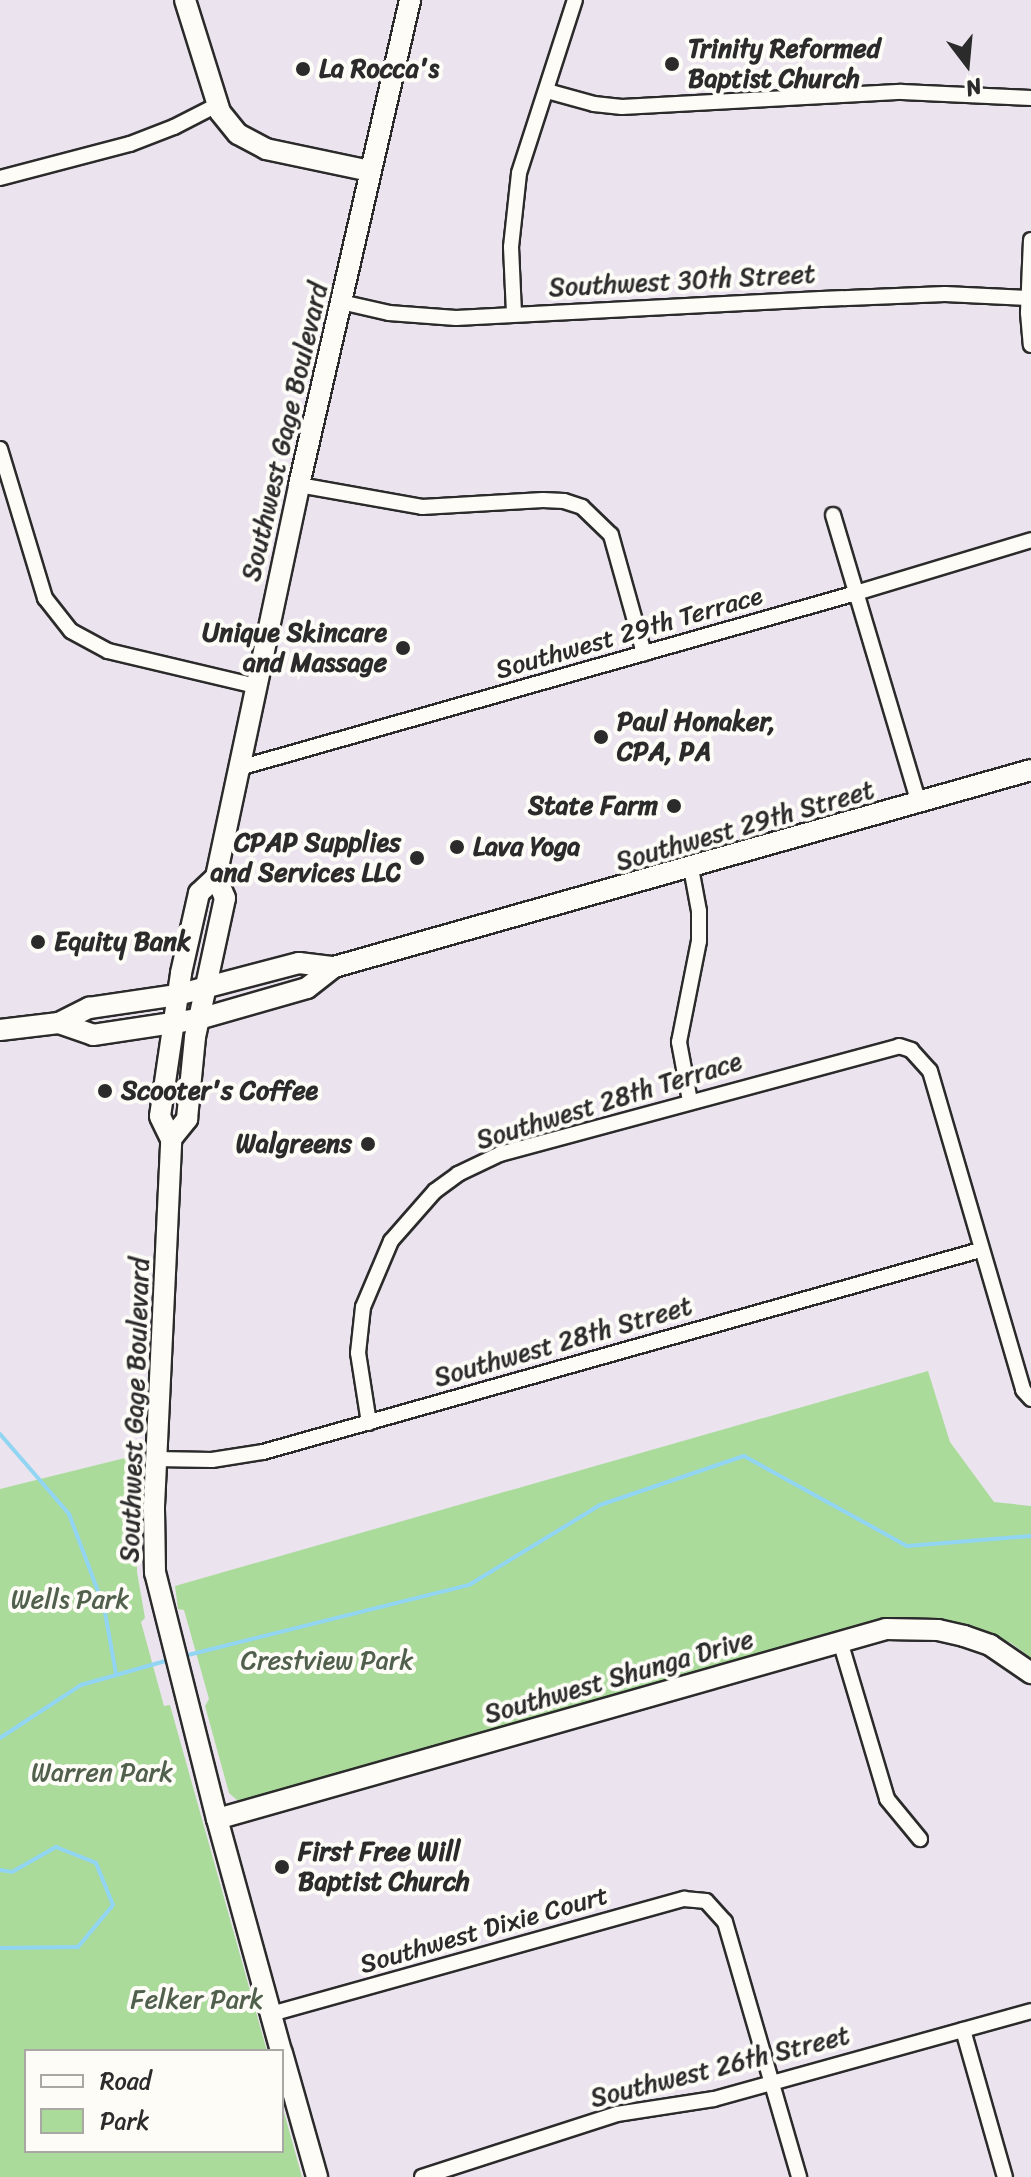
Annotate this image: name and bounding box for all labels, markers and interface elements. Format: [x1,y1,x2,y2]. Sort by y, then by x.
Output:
north arrow [927,24,1007,104]
place label: Trinity Reformed Baptist Church [688,33,881,94]
place label: La Rocca's [319,53,439,85]
marker: Trinity Reformed Baptist Church [663,55,681,73]
marker: La Rocca's [294,60,312,78]
text: N [961,67,986,108]
street label: Southwest 30th Street [548,258,816,304]
street label: Southwest Gage Boulevard [236,280,334,584]
street label: Southwest 29th Terrace [492,580,766,686]
place label: Unique Skincare and Massage [202,617,387,678]
marker: Unique Skincare and Massage [394,639,412,657]
place label: Paul Honaker, CPA, PA [617,706,777,768]
marker: Paul Honaker, CPA, PA [592,728,610,746]
street label: Southwest 29th Street [612,774,878,878]
place label: State Farm [528,790,658,822]
marker: State Farm [665,797,683,815]
place label: CPAP Supplies and Services LLC [210,827,401,888]
place label: Lava Yoga [473,831,581,863]
marker: Lava Yoga [448,838,466,856]
marker: CPAP Supplies and Services LLC [408,849,426,867]
place label: Equity Bank [54,926,191,958]
marker: Equity Bank [29,933,47,951]
street label: Southwest 28th Terrace [472,1046,746,1156]
place label: Scooter's Coffee [121,1075,318,1107]
marker: Scooter's Coffee [96,1082,114,1100]
place label: Walgreens [236,1128,352,1160]
marker: Walgreens [359,1135,377,1153]
street label: Southwest Gage Boulevard [114,1257,156,1563]
street label: Southwest 28th Street [430,1290,696,1394]
park label: Wells Park [11,1584,129,1616]
street label: Southwest Shunga Drive [481,1624,757,1730]
park label: Crestview Park [241,1645,413,1677]
park label: Warren Park [31,1757,173,1789]
place label: First Free Will Baptist Church [298,1836,470,1898]
marker: First Free Will Baptist Church [273,1858,291,1876]
street label: Southwest Dixie Court [356,1880,612,1980]
park label: Felker Park [131,1984,263,2016]
street label: Southwest 26th Street [587,2020,853,2114]
legend [24,2049,284,2153]
text: Road [100,2060,151,2102]
text: Park [100,2100,149,2142]

